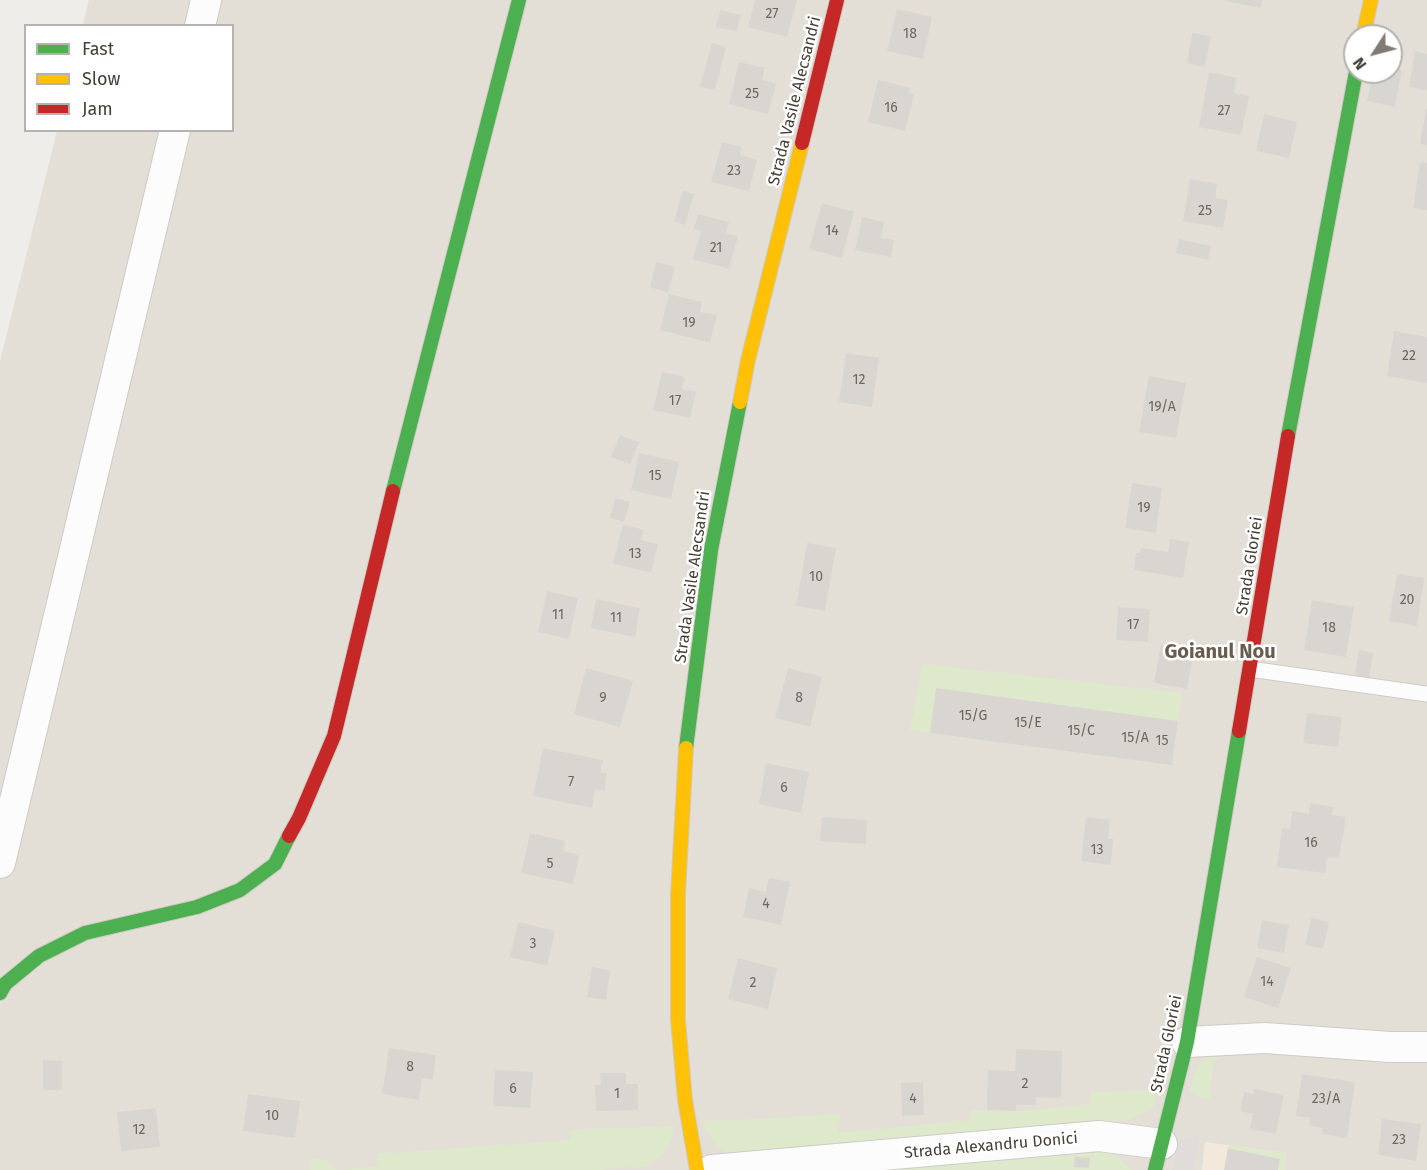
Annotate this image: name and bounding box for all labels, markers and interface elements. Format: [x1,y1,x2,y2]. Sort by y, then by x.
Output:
house number: 27 [765,6,779,22]
street label: Strada Vasile Alecsandri [765,15,825,187]
legend [24,24,234,132]
north arrow [1343,24,1403,84]
house number: 18 [903,26,917,42]
text: Fast [82,38,114,60]
text: N [1349,54,1370,74]
text: Slow [82,68,120,90]
house number: 25 [745,86,759,102]
text: Jam [82,98,113,120]
house number: 16 [884,100,898,116]
house number: 27 [1217,103,1231,119]
house number: 23 [727,163,741,179]
house number: 25 [1198,203,1212,219]
house number: 14 [825,223,839,239]
house number: 21 [710,240,722,256]
house number: 19 [682,315,696,331]
house number: 22 [1402,348,1416,364]
house number: 12 [853,372,865,388]
house number: 17 [669,393,681,409]
house number: 19/A [1148,399,1176,415]
house number: 15 [648,468,662,484]
street label: Strada Vasile Alecsandri [671,490,715,664]
house number: 19 [1137,500,1151,516]
street label: Strada Gloriei [1233,515,1267,617]
house number: 13 [628,546,642,562]
house number: 10 [809,569,823,585]
house number: 20 [1400,592,1414,608]
house number: 11 [552,607,564,623]
house number: 11 [610,610,622,626]
house number: 17 [1127,617,1139,633]
house number: 18 [1322,620,1336,636]
district label: Goianul Nou [1164,640,1276,664]
house number: 9 [599,690,607,706]
house number: 8 [795,690,803,706]
house number: 15/G [959,708,987,724]
house number: 15/E [1014,715,1042,731]
house number: 15/C [1067,723,1095,739]
house number: 15/A [1121,730,1149,746]
house number: 15 [1155,733,1169,749]
house number: 7 [568,774,574,790]
house number: 6 [780,780,788,796]
house number: 16 [1304,835,1318,851]
house number: 13 [1090,842,1104,858]
house number: 5 [546,856,554,872]
house number: 4 [762,896,770,912]
house number: 3 [530,936,536,952]
house number: 14 [1260,974,1274,990]
house number: 2 [750,975,756,991]
street label: Strada Gloriei [1147,993,1187,1095]
house number: 8 [406,1059,414,1075]
house number: 2 [1022,1076,1028,1092]
house number: 6 [509,1081,517,1097]
house number: 1 [614,1086,620,1102]
house number: 4 [909,1091,917,1107]
house number: 23/A [1312,1091,1340,1107]
house number: 10 [265,1108,279,1124]
house number: 12 [133,1122,145,1138]
street label: Strada Alexandru Donici [903,1129,1079,1163]
house number: 23 [1392,1132,1406,1148]

